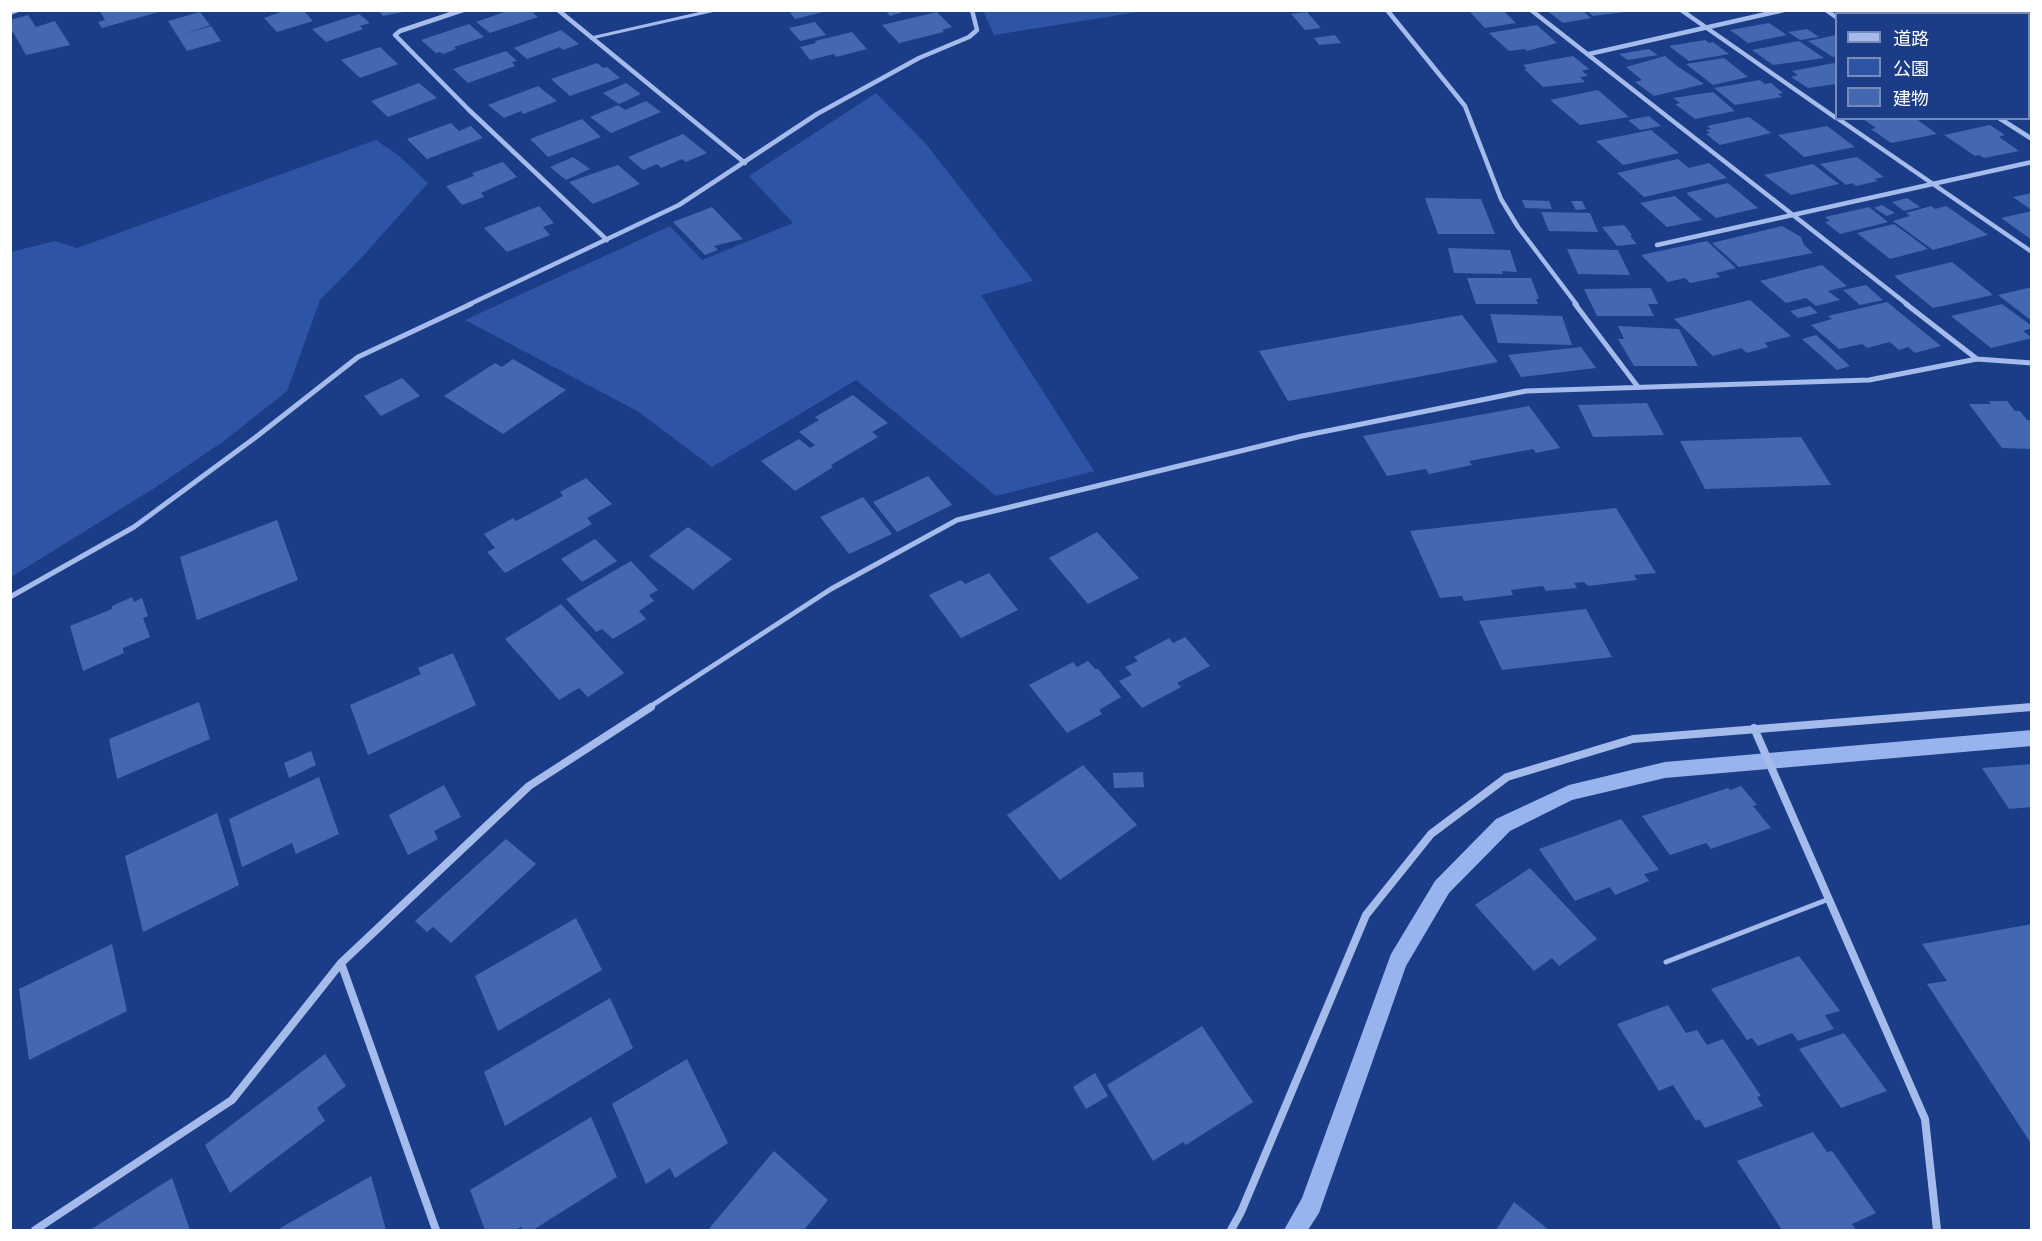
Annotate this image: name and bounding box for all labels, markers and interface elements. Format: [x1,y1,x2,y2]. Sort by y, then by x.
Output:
legend [1835,12,2030,120]
text: 道路 [1893,28,1929,49]
text: 公園 [1893,58,1929,79]
text: 建物 [1893,88,1929,109]

